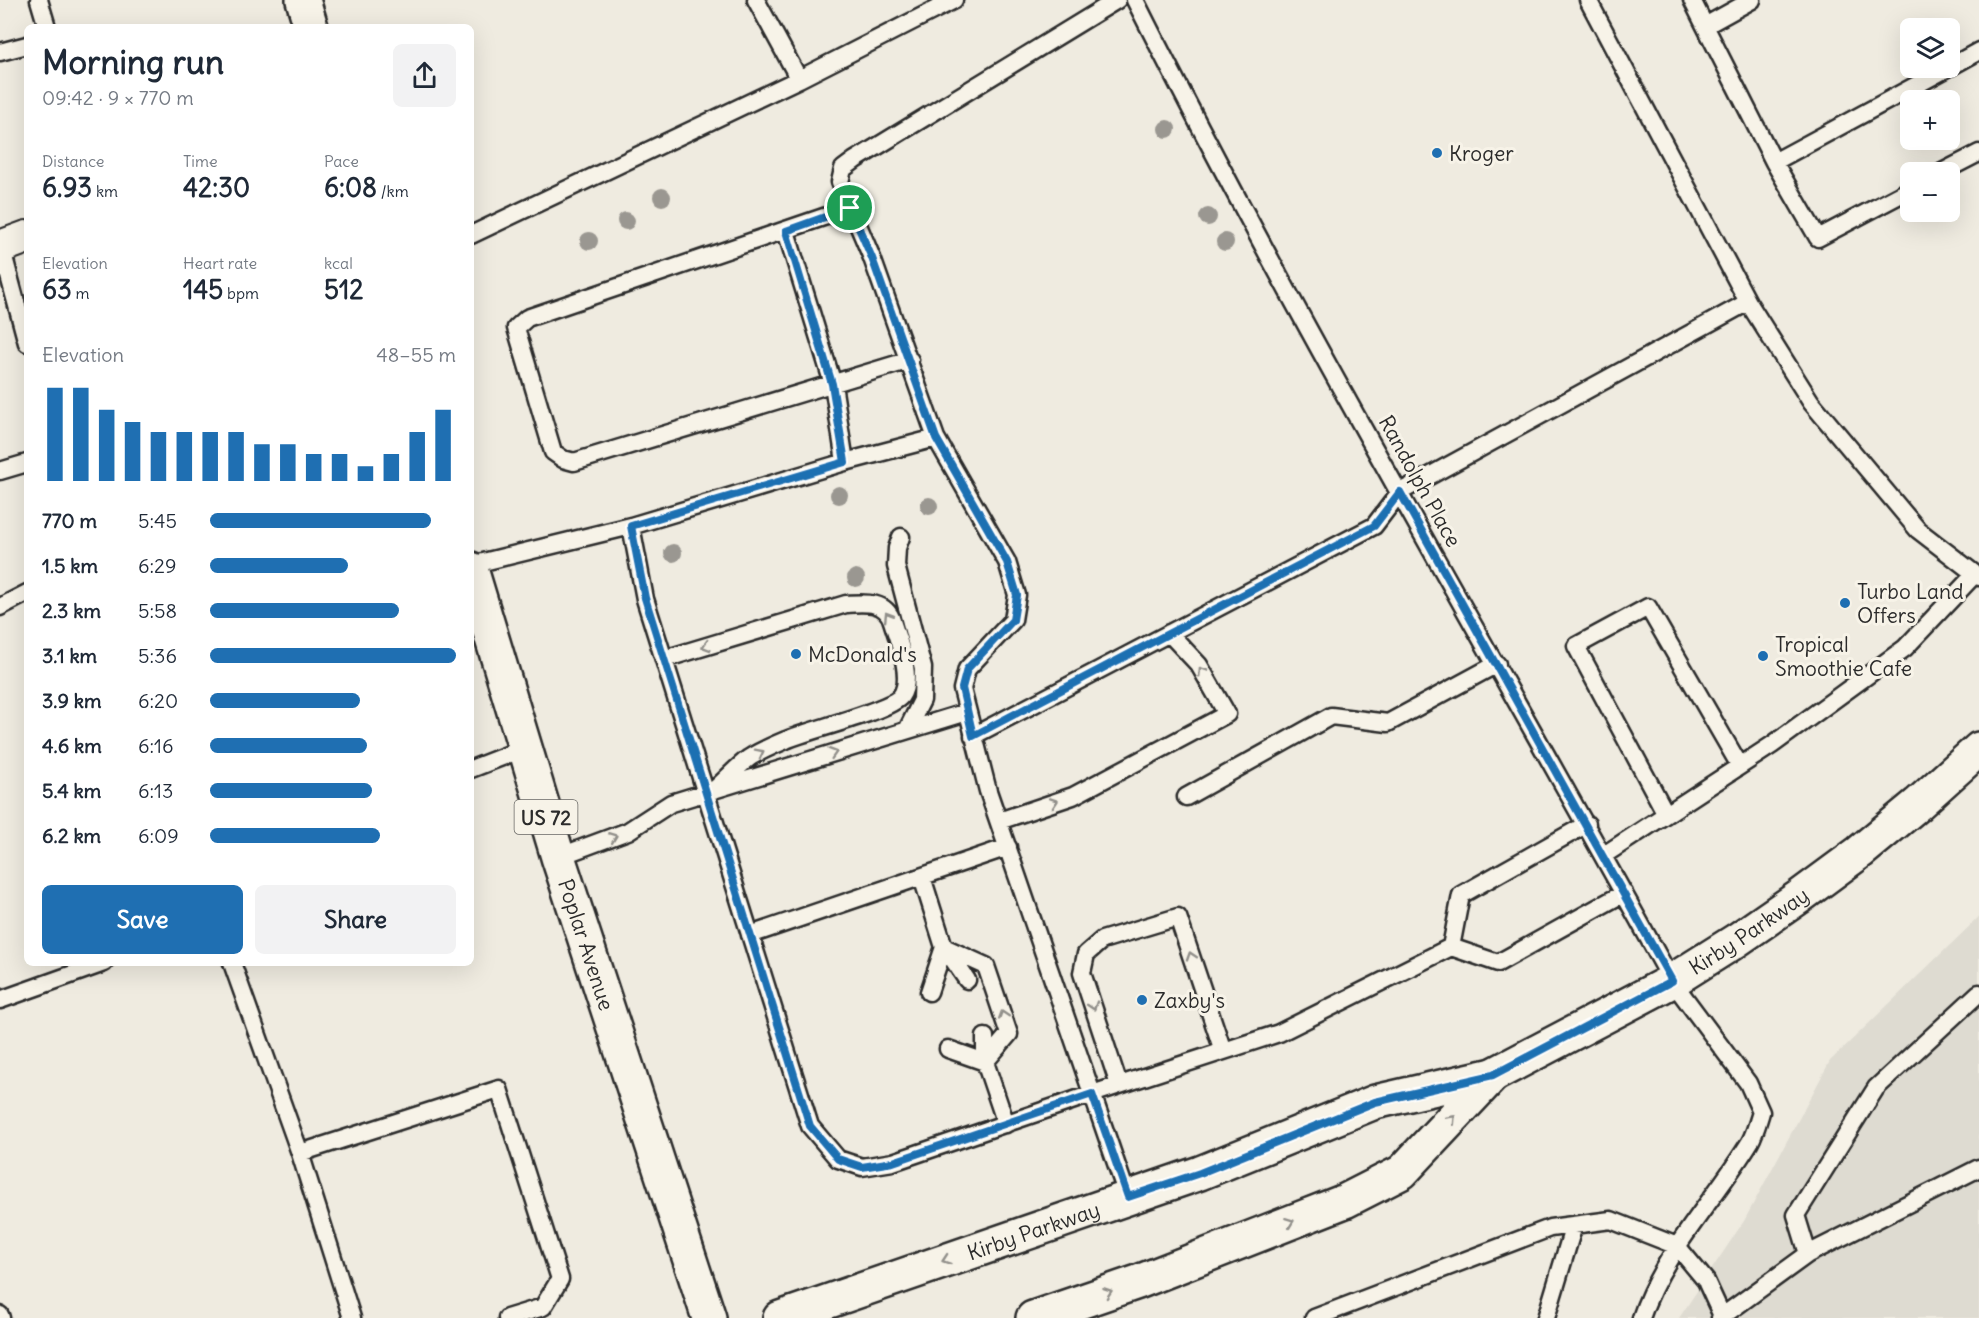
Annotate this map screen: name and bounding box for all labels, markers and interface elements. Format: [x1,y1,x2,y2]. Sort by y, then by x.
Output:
map controls [1900,18,1960,222]
button: layers [1900,18,1960,78]
text: Morning run [42,41,224,83]
button: share [393,44,456,107]
text: 09:42 · 9 × 770 m [42,85,194,110]
button: + [1900,90,1960,150]
place label: Kroger [1449,140,1514,167]
marker: Kroger [1430,146,1444,160]
text: Distance [42,151,104,171]
text: Time [183,151,218,171]
text: Pace [324,151,359,171]
button: − [1900,162,1960,222]
text: 6.93 [42,171,92,204]
text: 42:30 [183,171,250,204]
text: 6:08 [324,171,377,204]
text: km [92,181,118,201]
text: /km [377,181,409,201]
pin [824,182,875,233]
icon: arrive [833,191,866,224]
text: Elevation [42,253,108,273]
text: Heart rate [183,253,257,273]
text: kcal [324,253,353,273]
text: 63 [42,273,72,306]
text: 145 [183,273,223,306]
text: 512 [324,273,364,306]
text: m [72,283,90,303]
text: bpm [223,283,259,303]
text: Elevation [42,342,124,367]
text: 48–55 m [376,342,456,367]
street label: Randolph Place [1373,411,1467,551]
text: 770 m [42,508,97,533]
text: 5:45 [138,508,177,533]
text: 1.5 km [42,553,98,578]
text: 6:29 [138,553,177,578]
place label: Turbo Land Offers [1857,578,1964,629]
marker: Turbo Land Offers [1838,596,1852,610]
text: 2.3 km [42,598,101,623]
text: 5:58 [138,598,177,623]
one-way arrow [884,612,895,623]
place label: Tropical Smoothie Cafe [1775,631,1912,682]
one-way arrow [701,639,712,651]
place label: McDonald's [808,641,917,668]
text: 3.1 km [42,643,97,668]
text: 5:36 [138,643,177,668]
marker: McDonald's [789,647,803,661]
marker: Tropical Smoothie Cafe [1756,649,1770,663]
one-way arrow [1197,667,1209,677]
text: 3.9 km [42,688,102,713]
text: 6:20 [138,688,178,713]
text: 4.6 km [42,733,102,758]
text: 6:16 [138,733,174,758]
one-way arrow [754,748,765,760]
one-way arrow [827,748,838,760]
text: 5.4 km [42,778,101,803]
text: 6:13 [138,778,173,803]
one-way arrow [1048,797,1059,810]
road number: US 72 [514,800,578,834]
text: 6.2 km [42,823,101,848]
text: 6:09 [138,823,179,848]
one-way arrow [607,831,618,844]
street label: Poplar Avenue [553,875,621,1014]
street label: Kirby Parkway [1684,881,1814,981]
button: Save [42,885,243,954]
button: Share [255,885,456,954]
one-way arrow [1186,951,1198,962]
place label: Zaxby's [1154,987,1225,1014]
marker: Zaxby's [1135,993,1149,1007]
one-way arrow [1086,1000,1098,1011]
one-way arrow [997,1010,1010,1021]
one-way arrow [1444,1115,1455,1126]
street label: Kirby Parkway [963,1195,1103,1266]
one-way arrow [1284,1217,1295,1229]
one-way arrow [941,1253,952,1266]
one-way arrow [1103,1287,1113,1299]

